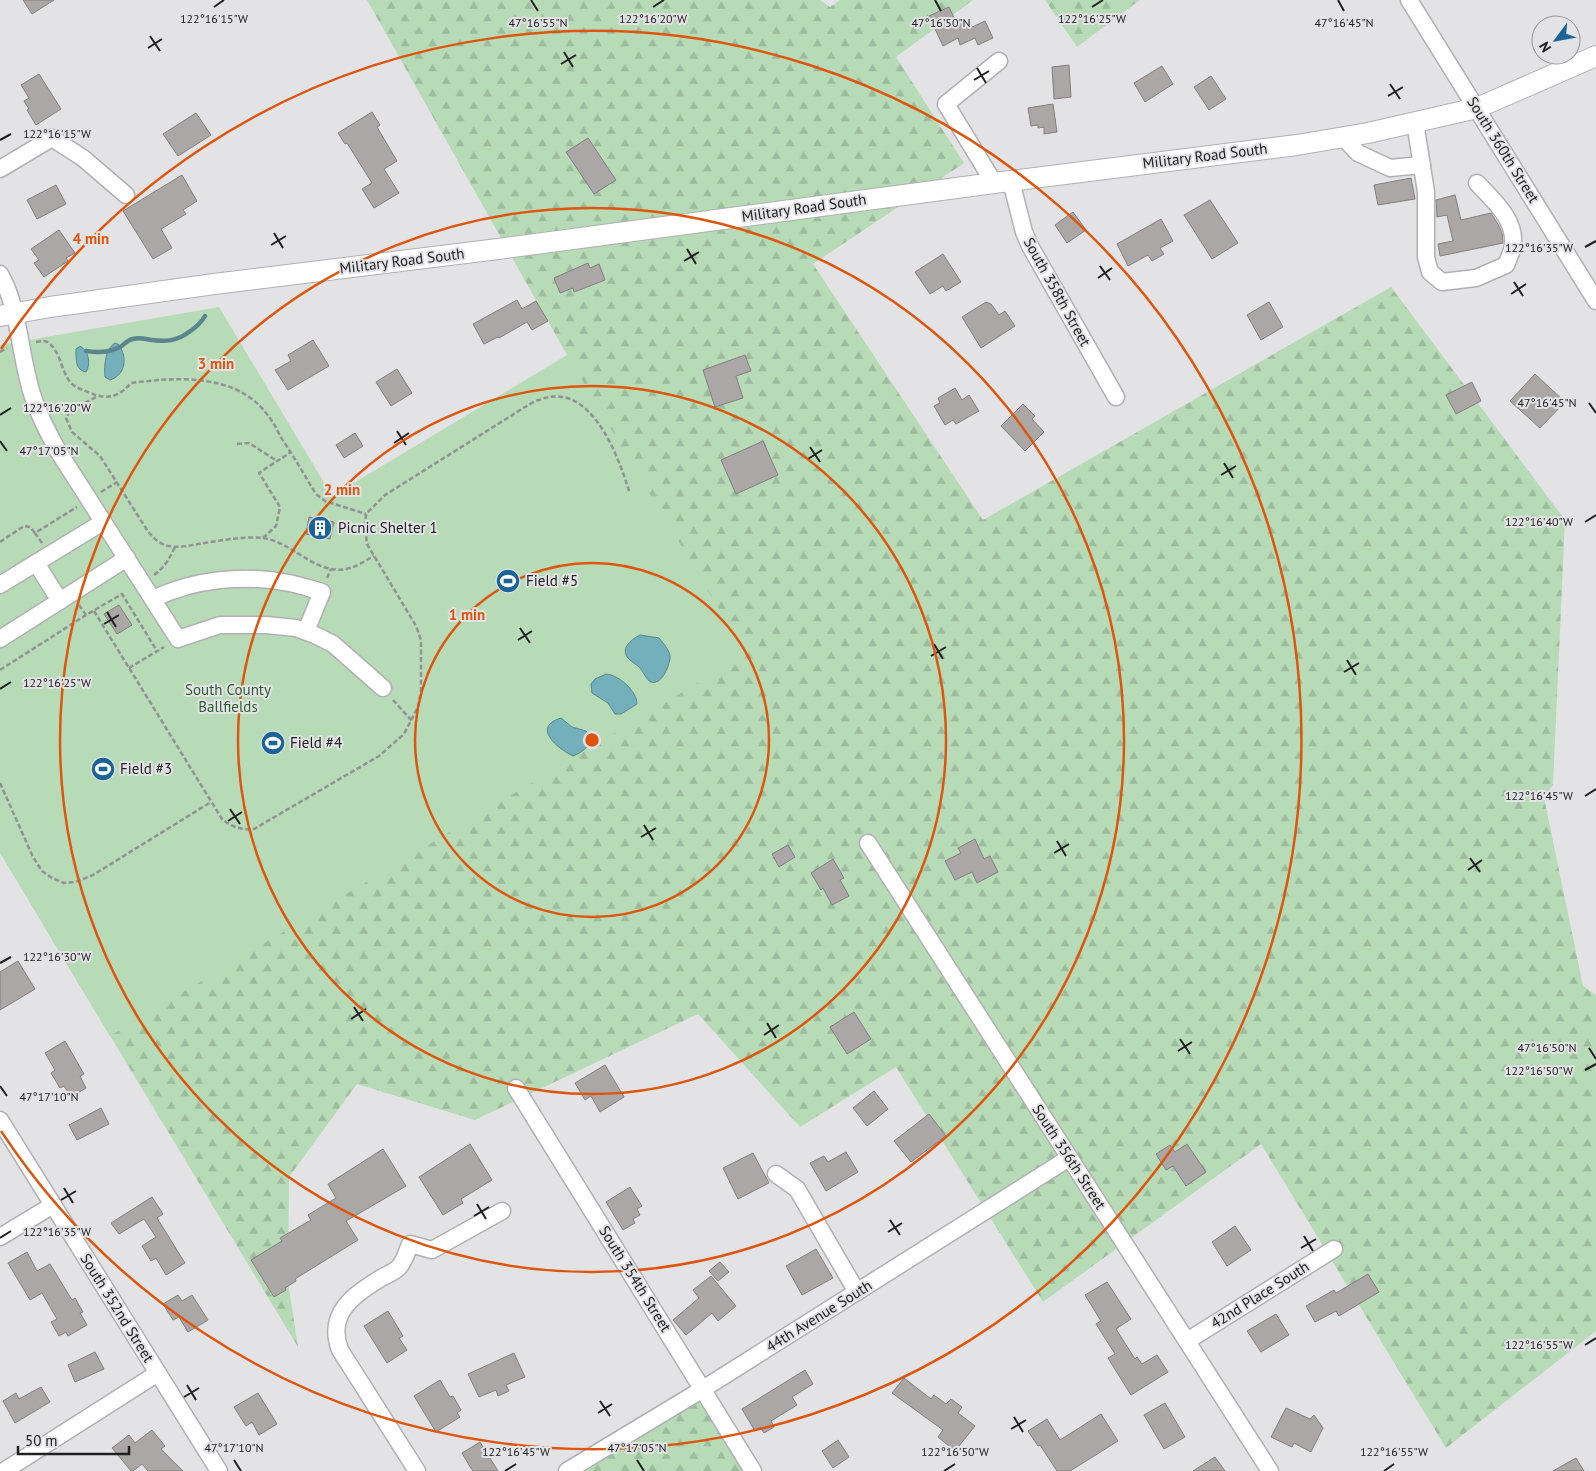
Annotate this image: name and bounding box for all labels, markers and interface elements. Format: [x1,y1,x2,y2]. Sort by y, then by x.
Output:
text: 122°16'15"W [180,11,248,26]
text: 122°16'20"W [619,11,687,26]
text: 122°16'25"W [1058,11,1126,26]
text: 47°16'55"N [508,15,568,30]
text: 47°16'50"N [911,15,971,30]
text: 47°16'45"N [1314,15,1374,30]
north arrow [1531,15,1581,65]
text: N [1535,38,1555,56]
street label: South 360th Street [1463,93,1544,206]
text: 122°16'15"W [23,126,91,141]
street label: Military Road South [1141,138,1268,173]
street label: Military Road South [740,189,867,226]
text: 4 min [73,229,109,248]
street label: South 358th Street [1020,234,1095,350]
text: 122°16'35"W [1505,240,1573,255]
street label: Military Road South [338,243,465,278]
text: 3 min [198,354,234,373]
text: 47°16'45"N [1517,395,1577,410]
text: 122°16'20"W [23,400,91,415]
text: 47°17'05"N [19,443,79,458]
text: 2 min [324,480,360,499]
text: 122°16'40"W [1505,514,1573,529]
building icon: Picnic Shelter 1 [307,515,333,541]
place label: Picnic Shelter 1 [338,518,438,537]
sports icon: Field #5 [495,568,521,594]
place label: Field #5 [526,571,578,590]
text: 1 min [449,605,485,624]
text: 122°16'25"W [23,675,91,690]
park label: South County Ballfields [185,680,271,716]
sports icon: Field #4 [260,730,286,756]
centre of rings [583,731,601,749]
place label: Field #4 [290,733,342,752]
sports icon: Field #3 [90,756,116,782]
place label: Field #3 [120,759,172,778]
text: 122°16'45"W [1505,788,1573,803]
text: 122°16'30"W [23,949,91,964]
text: 47°16'50"N [1517,1040,1577,1055]
text: 122°16'50"W [1505,1063,1573,1078]
text: 47°17'10"N [19,1089,79,1104]
street label: South 356th Street [1028,1101,1110,1213]
street label: South 354th Street [595,1222,676,1335]
text: 122°16'35"W [23,1224,91,1239]
street label: South 352nd Street [76,1250,158,1366]
street label: 42nd Place South [1207,1257,1312,1332]
street label: 44th Avenue South [762,1275,875,1356]
text: 122°16'55"W [1505,1337,1573,1352]
scale bar [18,1424,129,1456]
text: 50 m [25,1431,58,1450]
text: 47°17'10"N [204,1440,264,1455]
text: 47°17'05"N [607,1440,667,1455]
text: 122°16'45"W [482,1444,550,1459]
text: 122°16'50"W [921,1444,989,1459]
text: 122°16'55"W [1360,1444,1428,1459]

